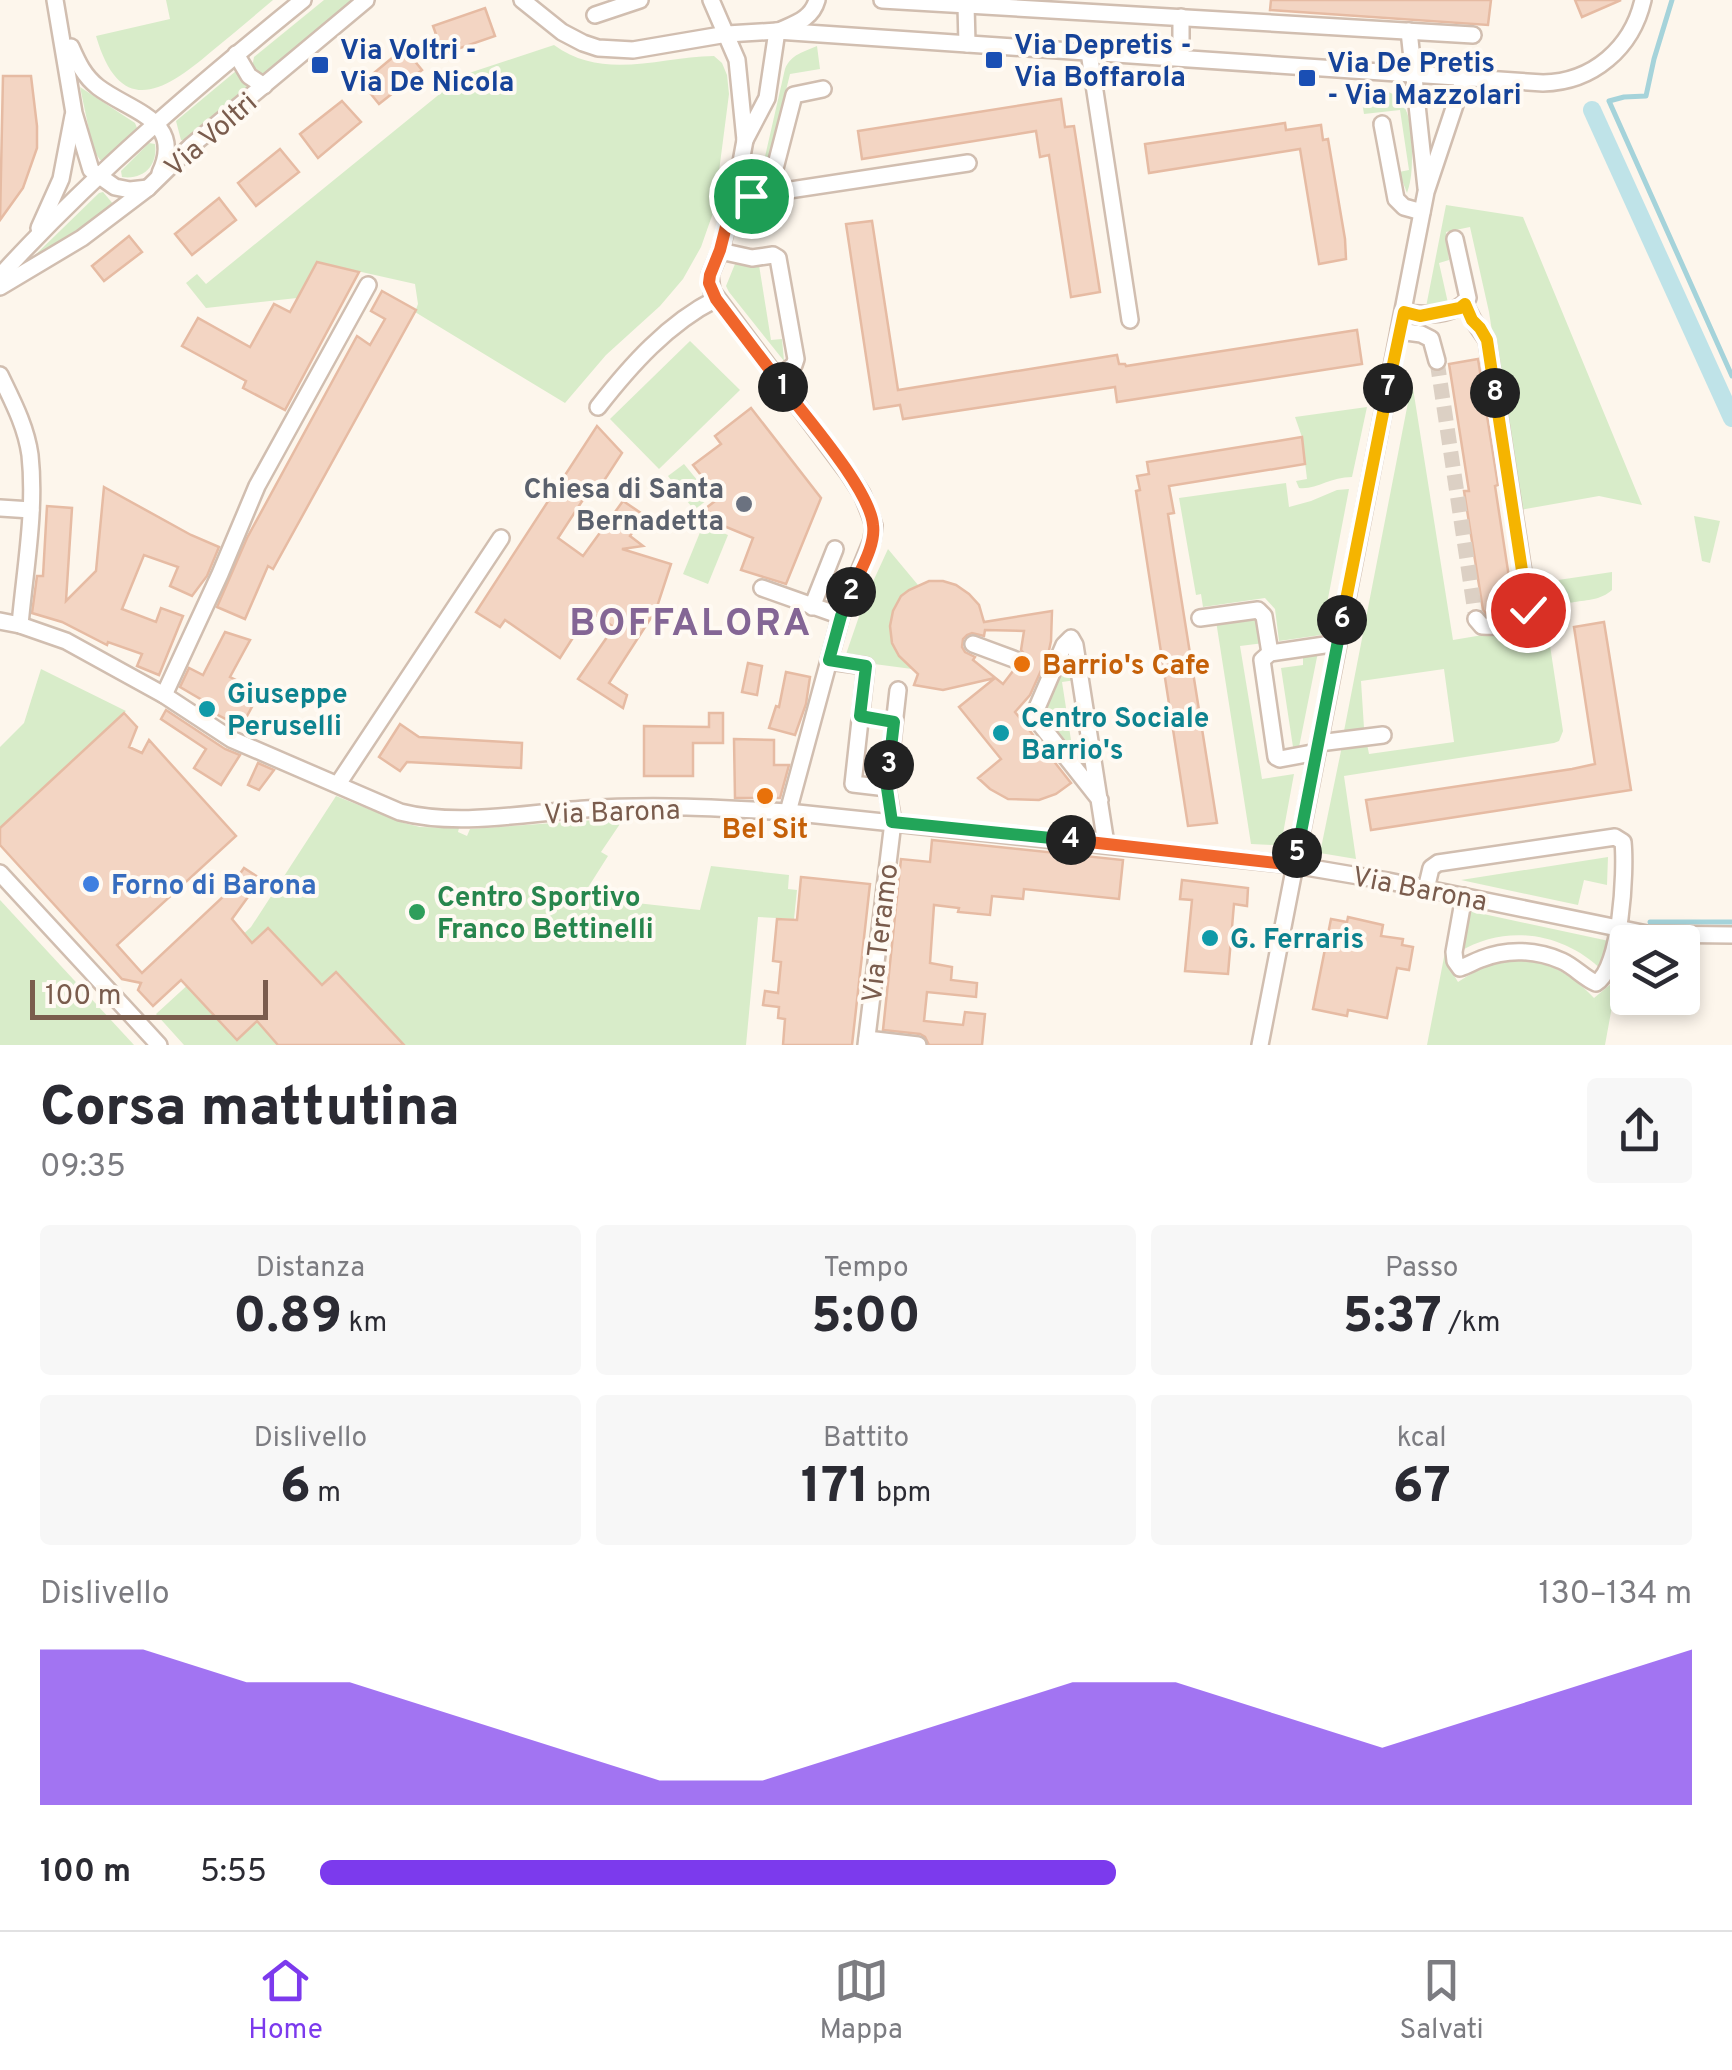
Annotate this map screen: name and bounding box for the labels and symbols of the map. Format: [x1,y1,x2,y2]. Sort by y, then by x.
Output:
place label: Via Depretis - Via Boffarola [1014,29,1192,97]
place label: Via Voltri - Via De Nicola [340,34,514,102]
place label: Via De Pretis - Via Mazzolari [1327,47,1522,115]
marker: Via Depretis - Via Boffarola [983,49,1005,71]
marker: Via Voltri - Via De Nicola [309,54,331,76]
marker: Via De Pretis - Via Mazzolari [1296,67,1318,89]
street label: Via Voltri [158,86,266,186]
pin [709,154,794,239]
pin: 1 [758,362,808,412]
pin: 7 [1363,363,1413,413]
pin: 8 [1470,368,1520,418]
place label: Chiesa di Santa Bernadetta [524,473,724,541]
marker: Chiesa di Santa Bernadetta [733,493,755,515]
pin: 2 [826,567,876,617]
pin [1486,568,1571,653]
pin: 6 [1317,595,1367,645]
district label: BOFFALORA [569,601,813,650]
place label: Barrio's Cafe [1042,649,1210,685]
marker: Barrio's Cafe [1011,653,1033,675]
place label: Giuseppe Peruselli [227,678,348,746]
marker: Giuseppe Peruselli [196,698,218,720]
place label: Centro Sociale Barrio's [1021,702,1209,770]
marker: Centro Sociale Barrio's [990,722,1012,744]
pin: 3 [864,740,914,790]
marker: Bel Sit [754,785,776,807]
street label: Via Barona [543,794,681,834]
place label: Bel Sit [722,813,808,849]
pin: 4 [1046,815,1096,865]
pin: 5 [1272,828,1322,878]
street label: Via Barona [1349,860,1490,922]
street label: Via Teramo [856,862,908,1005]
place label: Forno di Barona [111,869,317,905]
marker: Forno di Barona [80,873,102,895]
place label: Centro Sportivo Franco Bettinelli [437,881,654,949]
marker: Centro Sportivo Franco Bettinelli [406,901,428,923]
place label: G. Ferraris [1230,923,1364,959]
marker: G. Ferraris [1199,927,1221,949]
scale bar [30,975,268,1020]

